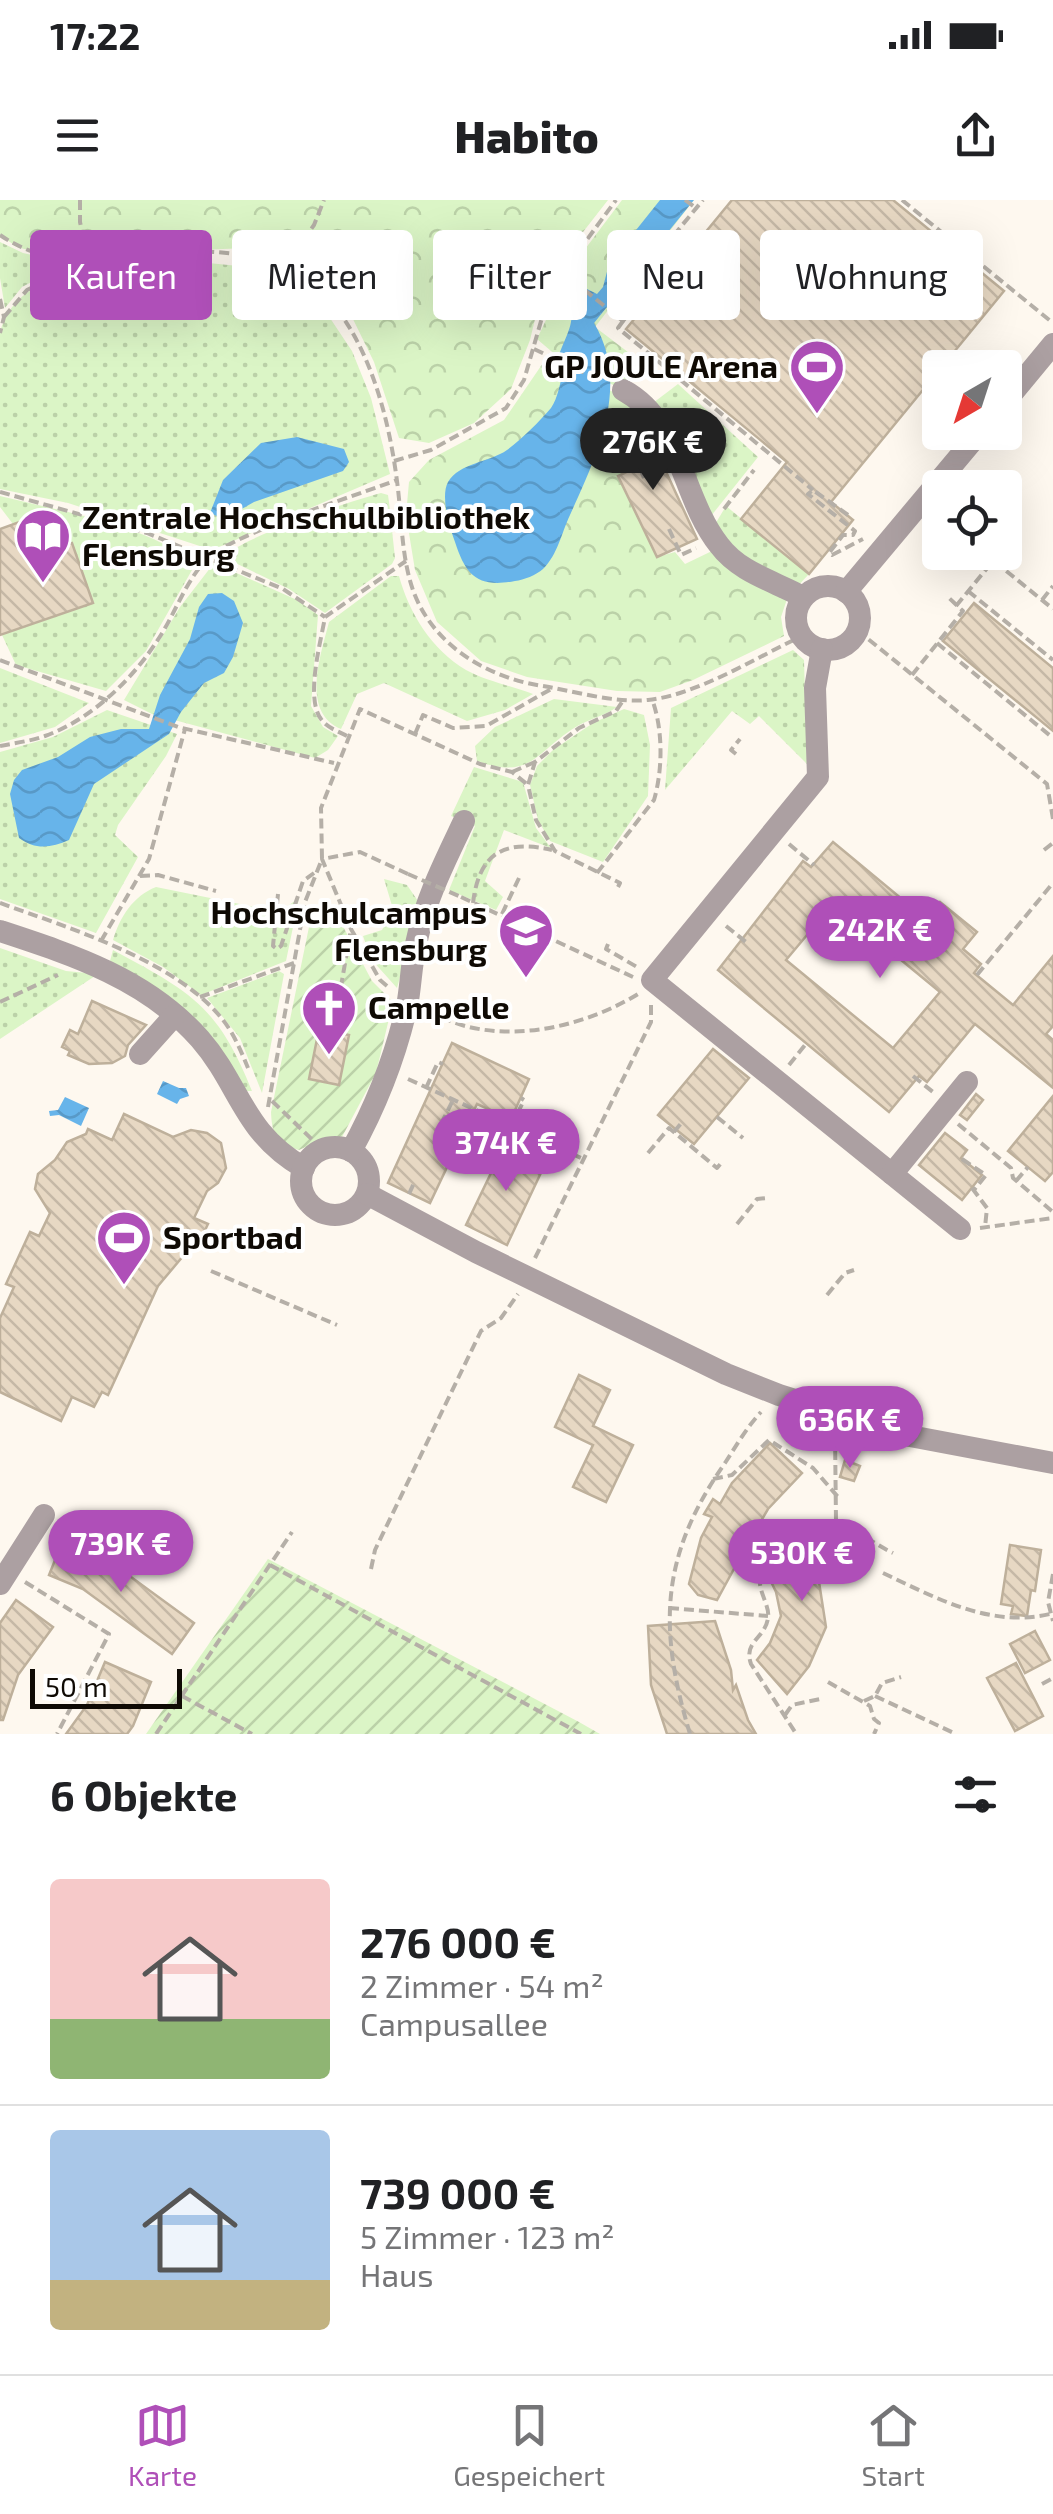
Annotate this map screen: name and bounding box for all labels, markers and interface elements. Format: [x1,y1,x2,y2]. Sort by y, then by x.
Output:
text: 17:22 [50,12,140,58]
icon: menu [50,108,105,163]
text: Habito [454,108,599,162]
icon: share [948,108,1003,163]
chip: Kaufen [30,230,212,320]
chip: Mieten [232,230,413,320]
chip: Filter [433,230,587,320]
chip: Neu [607,230,740,320]
chip: Wohnung [760,230,983,320]
sports icon: GP JOULE Arena [787,337,847,416]
place label: GP JOULE Arena [544,346,778,384]
north arrow [922,350,1022,450]
map controls [922,350,1022,570]
pin: 276K € [572,408,734,493]
text: 276K € [602,421,704,459]
button: locate [922,470,1022,570]
place label: Zentrale Hochschulbibliothek Flensburg [82,497,530,572]
library icon: Zentrale Hochschulbibliothek Flensburg [13,506,73,585]
place label: Hochschulcampus Flensburg [211,892,487,967]
pin: 242K € [799,896,961,981]
school or university icon: Hochschulcampus Flensburg [496,901,556,980]
text: 242K € [828,909,933,947]
church icon: Campelle [299,978,359,1057]
place label: Campelle [368,987,510,1025]
pin: 374K € [425,1109,587,1194]
text: 374K € [455,1122,557,1160]
sports icon: Sportbad [94,1208,154,1287]
place label: Sportbad [163,1217,303,1255]
pin: 636K € [769,1386,931,1471]
text: 636K € [798,1399,902,1437]
pin: 739K € [40,1510,202,1595]
pin: 530K € [721,1519,883,1604]
text: 739K € [70,1523,172,1561]
text: 530K € [750,1532,854,1570]
scale bar [30,1664,182,1708]
text: 50 m [45,1669,108,1703]
icon: filters [948,1767,1003,1822]
text: 6 Objekte [50,1769,237,1819]
text: 276 000 € [360,1916,556,1966]
icon: home [130,1919,250,2039]
text: 2 Zimmer · 54 m² [360,1966,604,2004]
text: Campusallee [360,2004,548,2042]
text: 739 000 € [360,2167,555,2217]
icon: home [130,2170,250,2290]
text: 5 Zimmer · 123 m² [360,2217,615,2255]
text: Haus [360,2255,433,2293]
tab: Karte [128,2398,197,2492]
tab: Gespeichert [453,2398,605,2492]
tab: Start [861,2398,925,2492]

